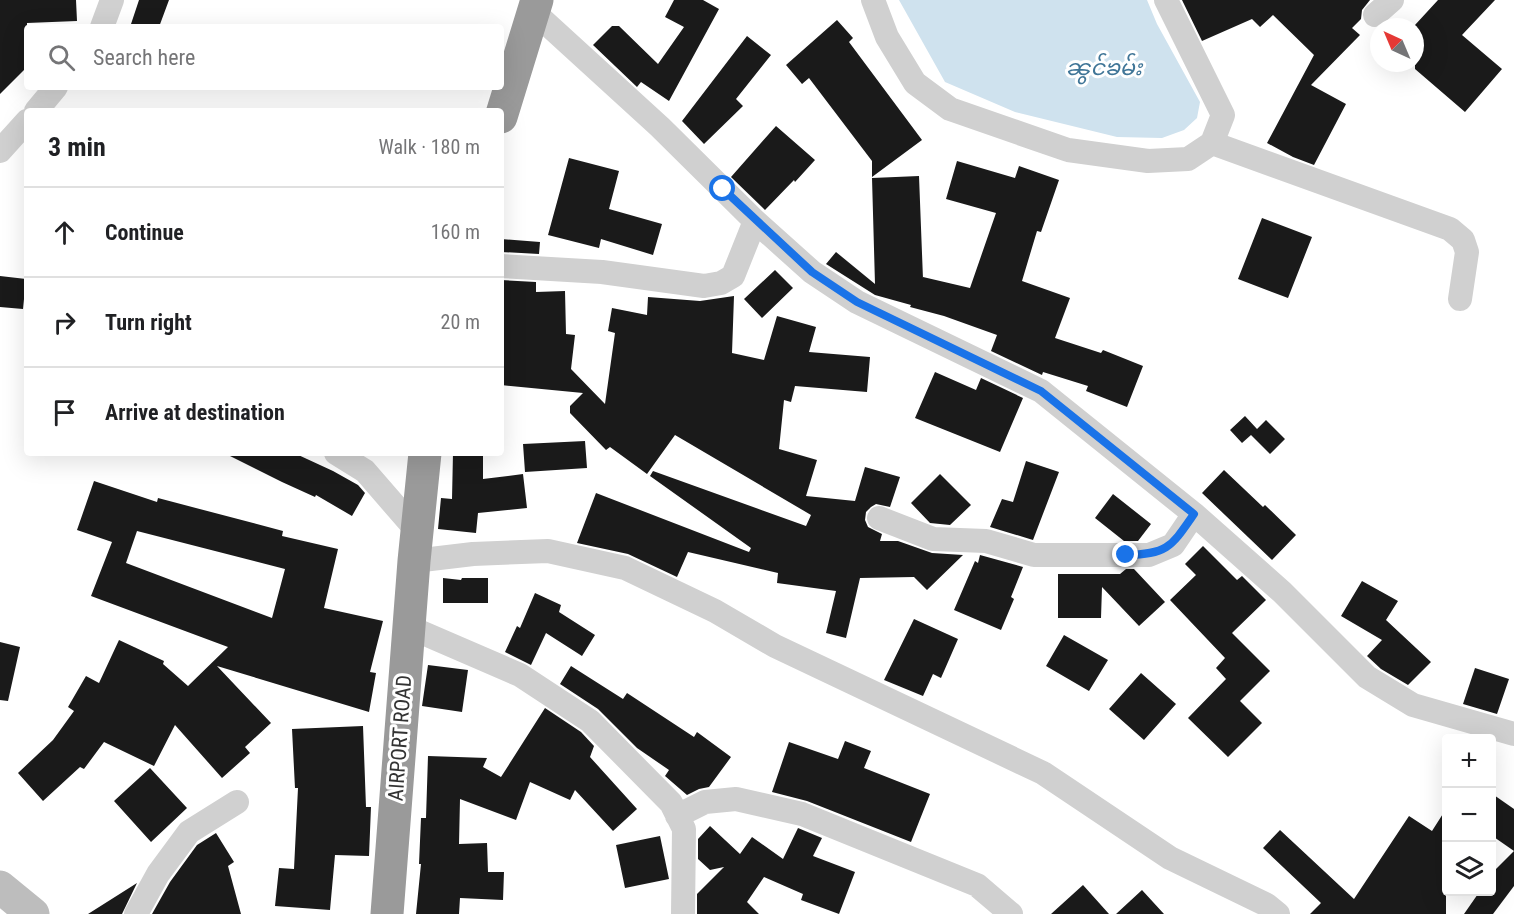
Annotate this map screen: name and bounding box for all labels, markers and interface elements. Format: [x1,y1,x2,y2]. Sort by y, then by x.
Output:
north arrow [1370,18,1424,72]
search box [24,24,504,90]
icon: search [45,41,78,74]
text: Search here [93,45,195,70]
water label: ၼွင်ၶမ်း [1066,52,1144,85]
text: 3 min [48,132,106,162]
text: Walk · 180 m [379,135,480,159]
route start [709,175,735,201]
icon: ahead [48,216,81,249]
text: Continue [105,220,184,245]
text: 160 m [431,220,480,244]
icon: right [48,306,81,339]
text: Turn right [105,310,192,335]
text: 20 m [441,310,480,334]
icon: arrive [48,396,81,429]
text: Arrive at destination [105,400,285,425]
route end [1112,541,1138,567]
street label: AIRPORT ROAD [384,674,416,802]
map controls [1442,734,1496,896]
button: + [1442,734,1496,788]
button: − [1442,788,1496,842]
button: layers [1442,842,1496,896]

